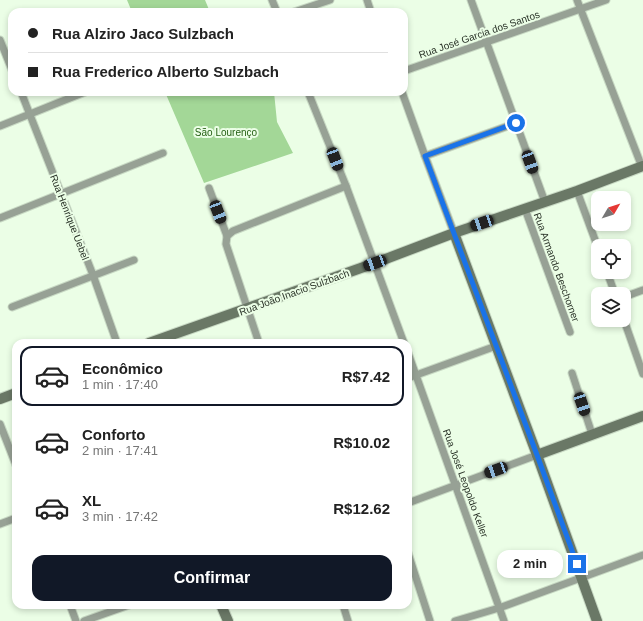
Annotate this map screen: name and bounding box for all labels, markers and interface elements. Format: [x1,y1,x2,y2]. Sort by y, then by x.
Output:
street label: Rua José Garcia dos Santos [417,9,541,60]
text: Rua Alziro Jaco Sulzbach [52,25,234,42]
text: Rua Frederico Alberto Sulzbach [52,63,279,80]
route start [507,114,525,132]
park label: São Lourenço [195,127,258,138]
car [325,146,345,172]
car [520,149,540,175]
street label: Rua Henrique Uebel [48,173,91,261]
north arrow [591,191,631,231]
map controls [591,191,631,327]
car [208,199,228,225]
street label: Rua Armando Beschorner [532,211,582,324]
car [469,213,495,233]
button: locate [591,239,631,279]
car [362,253,388,273]
street label: Rua João Inacio Sulzbach [238,267,351,318]
button: layers [591,287,631,327]
icon: car [34,358,70,394]
text: Econômico [82,360,163,377]
text: R$7.42 [342,368,390,385]
text: 1 min · 17:40 [82,377,158,392]
car [572,391,592,417]
icon: car [34,424,70,460]
text: Conforto [82,426,145,443]
street label: Rua José Leopoldo Keller [441,427,491,539]
text: R$10.02 [333,434,390,451]
text: 2 min · 17:41 [82,443,158,458]
car [483,460,509,480]
icon: car [34,490,70,526]
text: XL [82,492,101,509]
text: R$12.62 [333,500,390,517]
text: 3 min · 17:42 [82,509,158,524]
callout: 2 min [497,550,563,578]
button: Confirmar [32,555,392,601]
route end [568,555,586,573]
text: 2 min [513,556,547,571]

